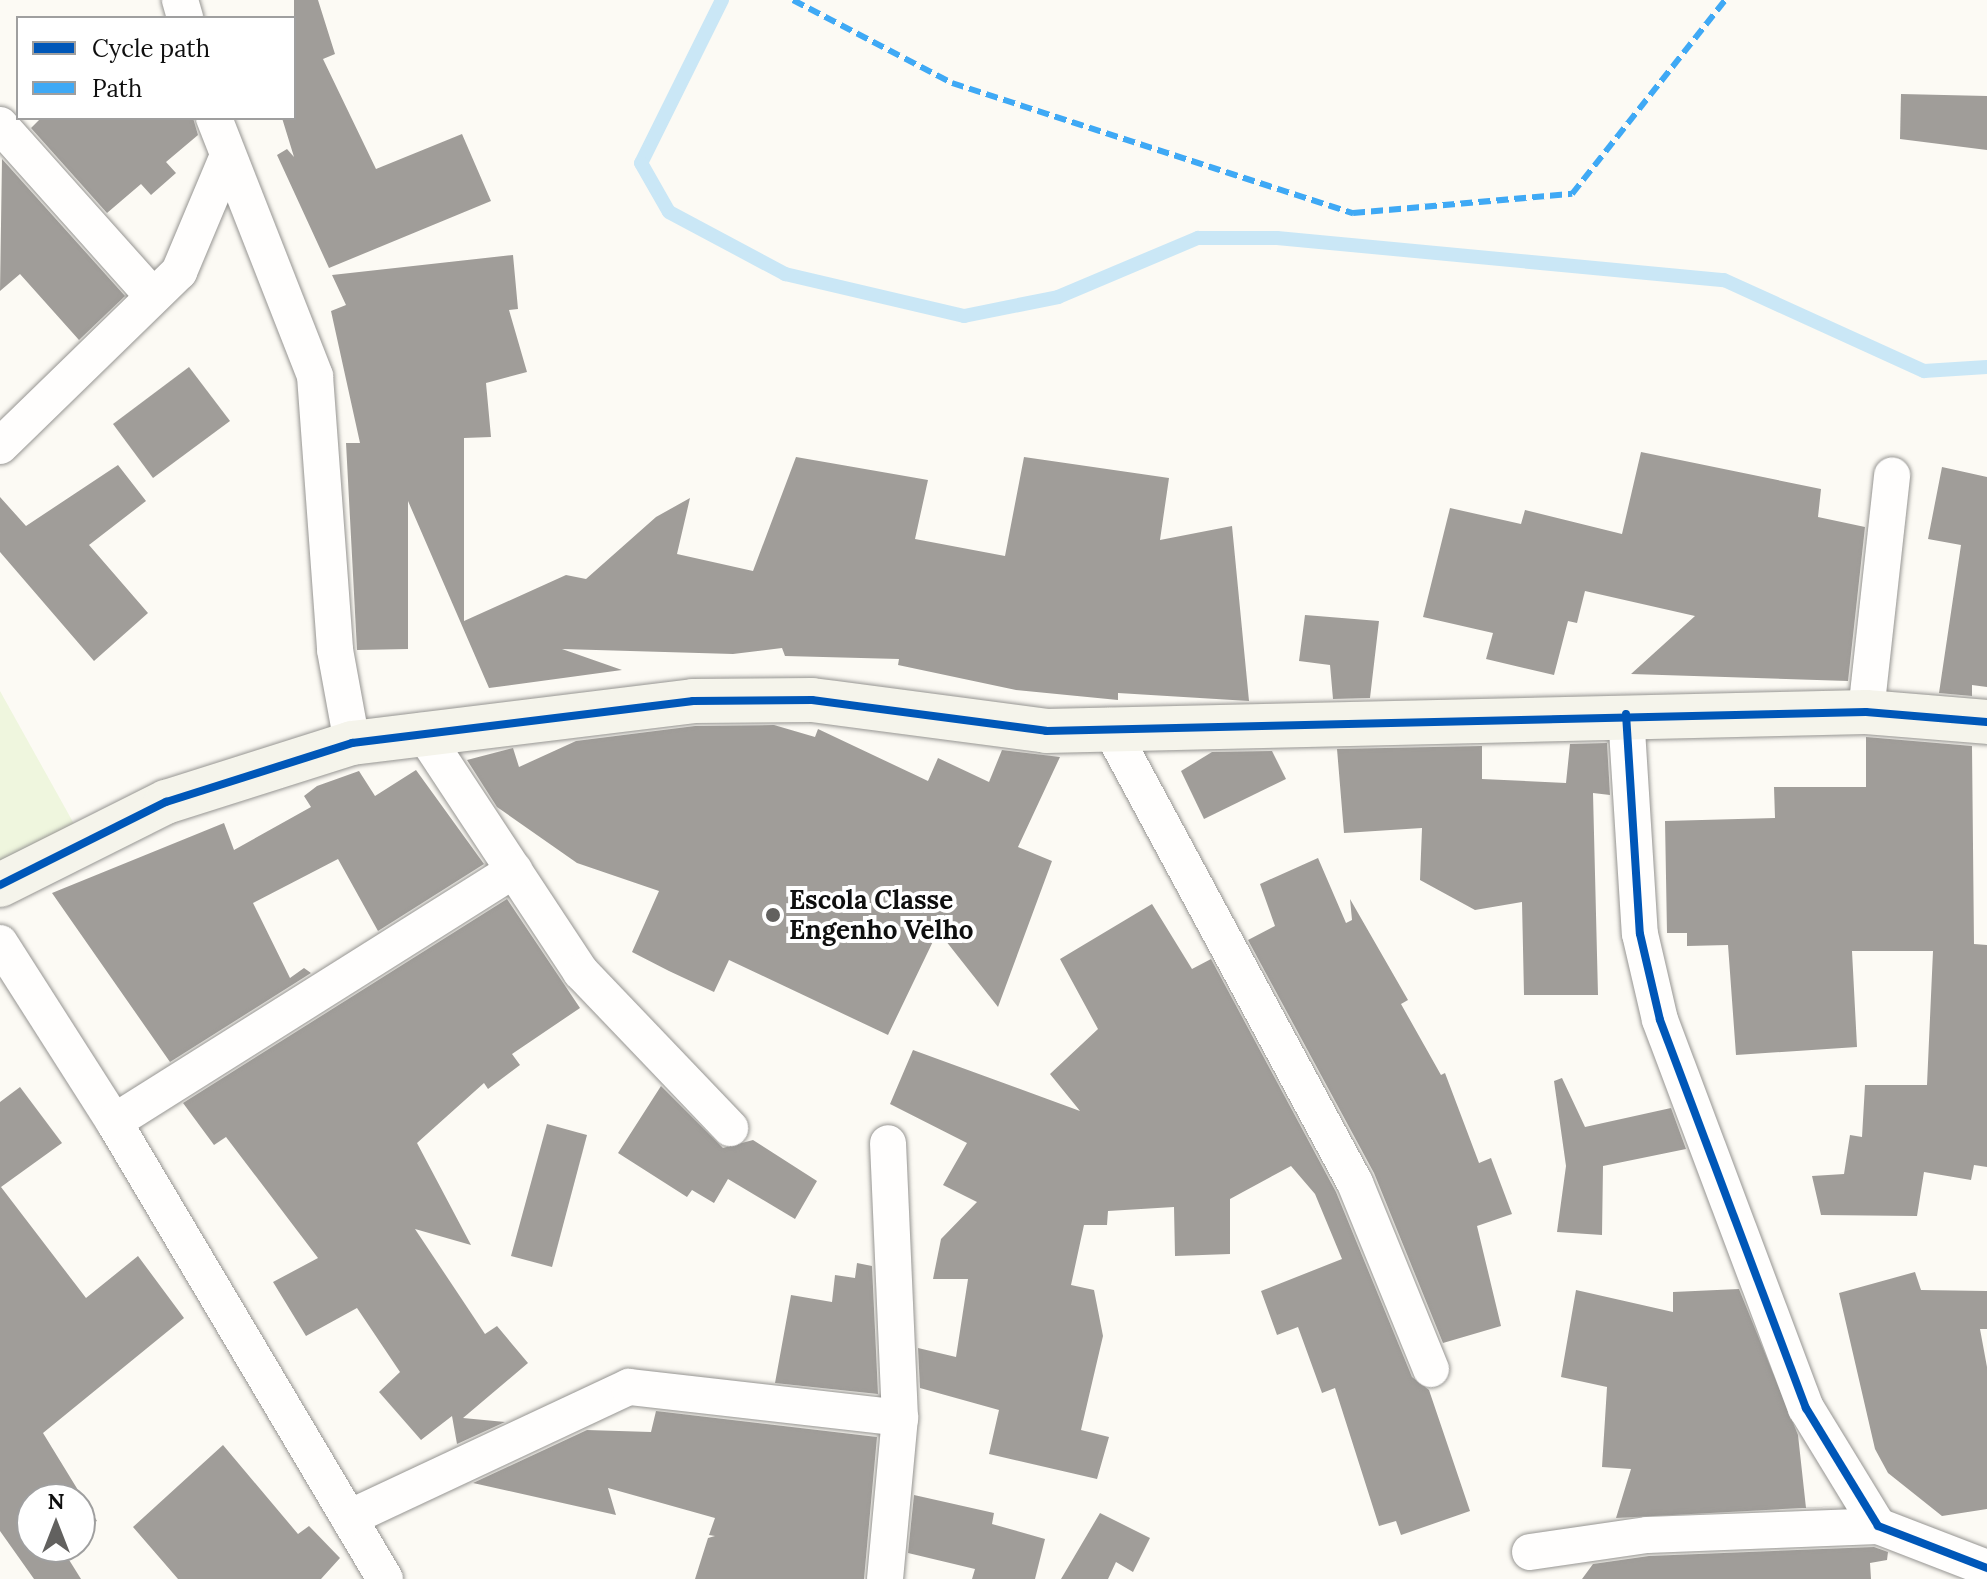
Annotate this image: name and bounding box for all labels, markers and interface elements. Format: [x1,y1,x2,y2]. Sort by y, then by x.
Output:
legend [16,16,296,120]
text: Cycle path [92,33,210,64]
text: Path [92,73,142,104]
place label: Escola Classe Engenho Velho [789,884,974,946]
marker: Escola Classe Engenho Velho [764,906,782,924]
north arrow [16,1483,96,1563]
text: N [47,1487,65,1515]

